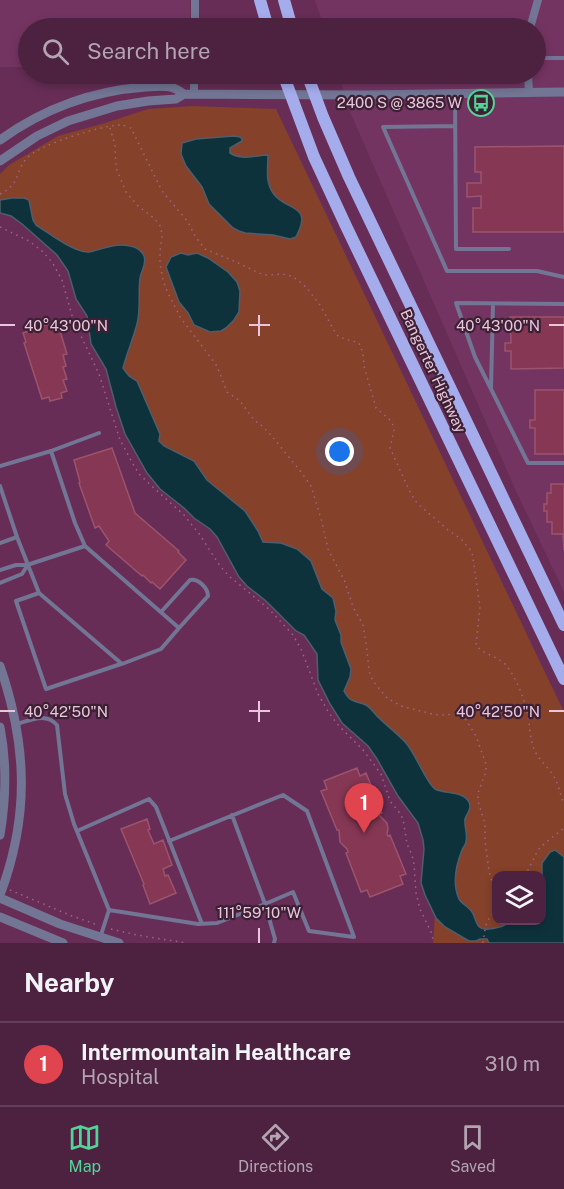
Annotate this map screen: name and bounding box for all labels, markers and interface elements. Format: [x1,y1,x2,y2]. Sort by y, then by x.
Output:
search box [18,18,546,84]
icon: search [39,35,72,68]
text: Search here [87,38,211,64]
bus stop icon: 2400 S @ 3865 W [466,88,496,118]
place label: 2400 S @ 3865 W [337,94,462,111]
street label: Bangerter Highway [397,306,470,435]
text: 40°43'00"N [24,317,108,334]
text: 40°43'00"N [456,317,540,334]
your location [325,437,354,466]
text: 40°42'50"N [24,703,108,720]
text: 40°42'50"N [456,703,540,720]
pin: 1 [344,784,384,833]
map controls [492,871,546,925]
button: layers [492,871,546,925]
text: 111°59'10"W [217,904,301,921]
text: Nearby [24,967,114,998]
text: Intermountain Healthcare [81,1039,351,1065]
text: 1 [39,1052,48,1076]
text: 310 m [485,1052,540,1076]
text: Hospital [81,1065,159,1089]
tab: Map [68,1121,101,1176]
tab: Directions [238,1121,313,1176]
tab: Saved [450,1121,496,1176]

